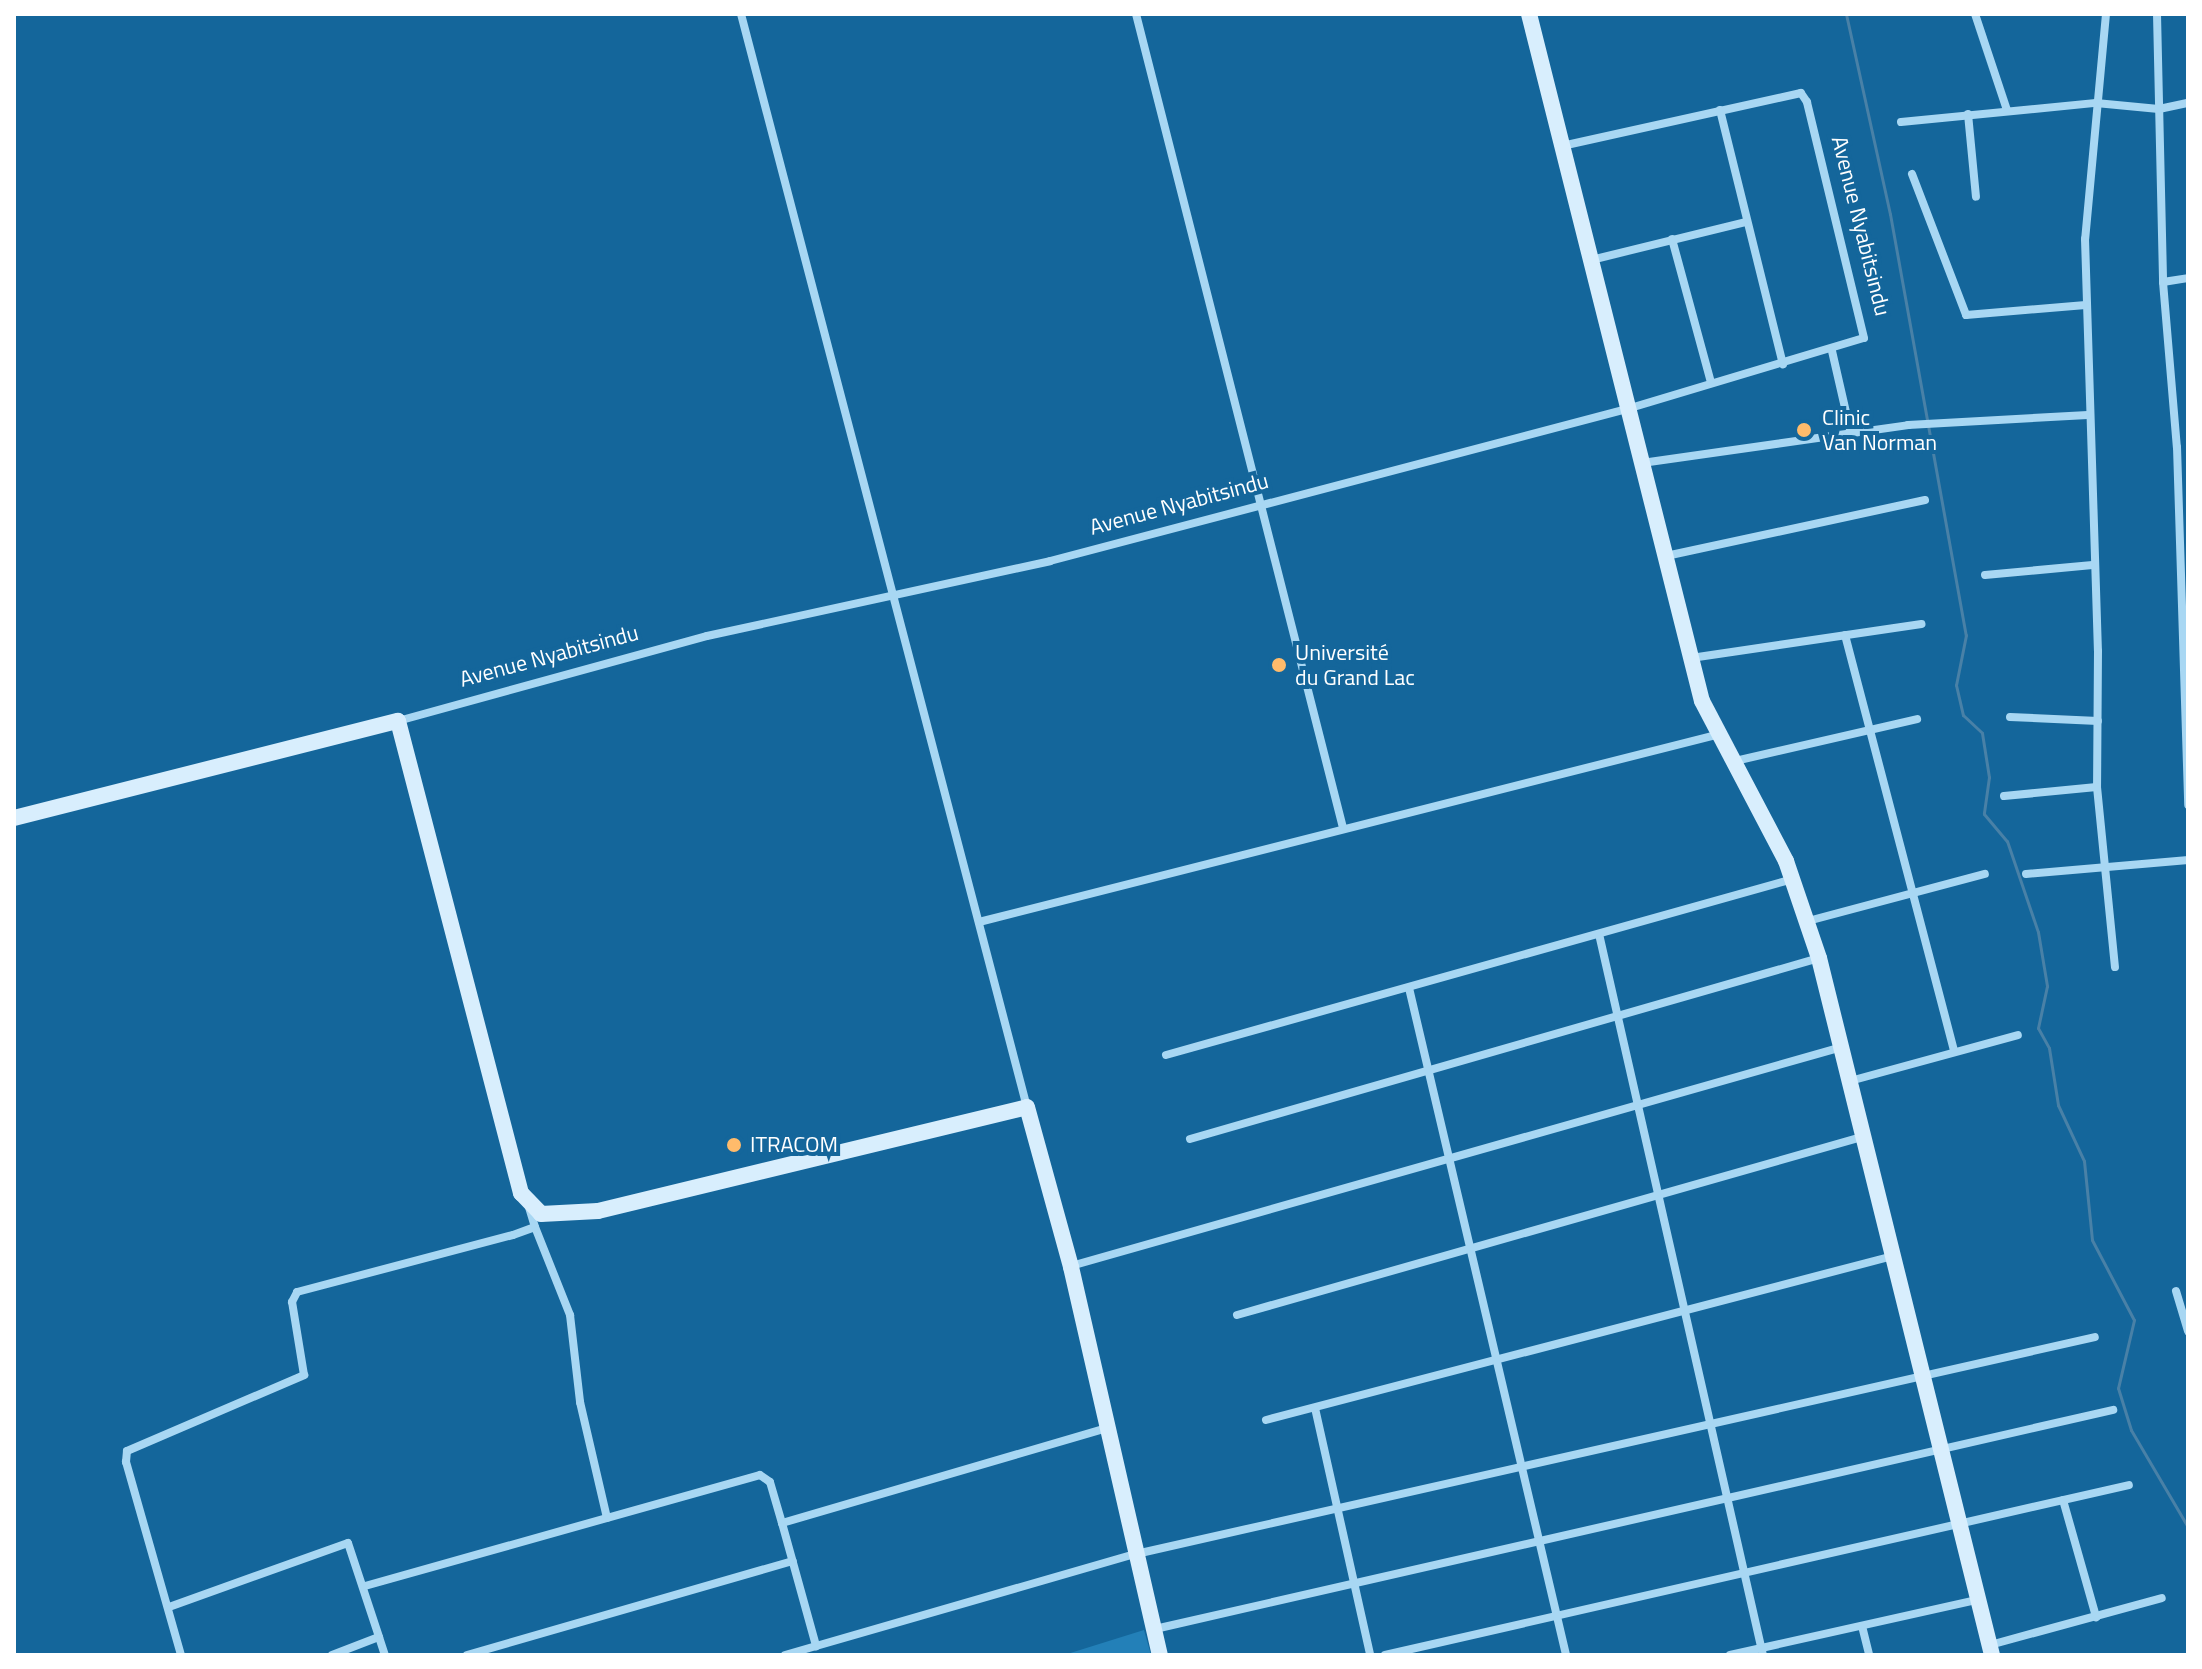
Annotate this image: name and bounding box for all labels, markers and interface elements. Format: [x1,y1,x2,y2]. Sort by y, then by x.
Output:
street label: Avenue Nyabitsindu [1826,133,1896,319]
place label: Clinic Van Norman [1822,404,1937,456]
marker: Clinic Van Norman [1793,419,1815,441]
street label: Avenue Nyabitsindu [1087,467,1271,541]
street label: Avenue Nyabitsindu [457,619,641,693]
place label: Université du Grand Lac [1295,639,1415,690]
marker: Université du Grand Lac [1270,656,1288,674]
place label: ITRACOM [750,1132,838,1158]
marker: ITRACOM [725,1136,743,1154]

